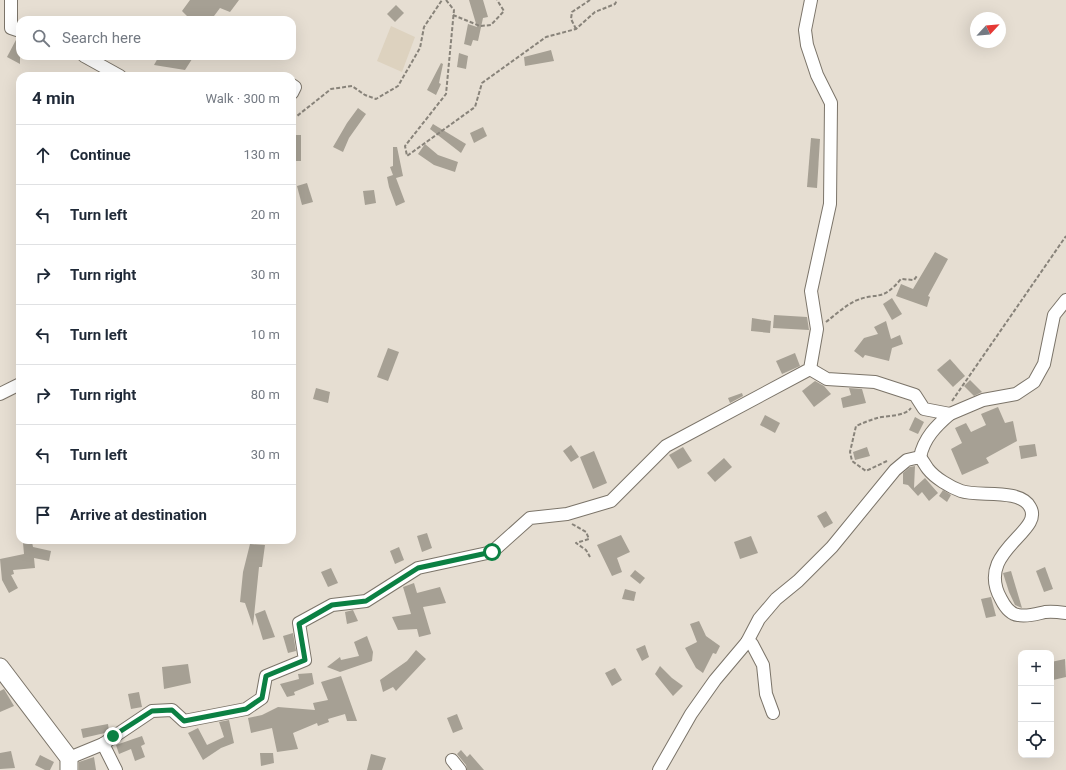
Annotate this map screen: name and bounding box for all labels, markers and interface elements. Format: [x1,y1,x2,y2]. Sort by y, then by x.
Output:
north arrow [970,12,1006,48]
search box [16,16,296,60]
icon: search [30,27,52,49]
text: Search here [62,29,141,47]
text: 4 min [32,88,75,108]
text: Walk · 300 m [205,91,280,106]
icon: ahead [32,144,54,166]
text: Continue [70,146,131,164]
text: 130 m [243,147,280,162]
icon: left [32,204,54,226]
text: Turn left [70,206,127,224]
text: 20 m [251,207,280,222]
icon: right [32,264,54,286]
text: Turn right [70,266,136,284]
text: 30 m [251,267,280,282]
icon: left [32,324,54,346]
text: Turn left [70,326,127,344]
text: 10 m [251,327,280,342]
icon: right [32,384,54,406]
text: Turn right [70,386,136,404]
text: 80 m [251,387,280,402]
icon: left [32,444,54,466]
text: Turn left [70,446,127,464]
text: 30 m [251,447,280,462]
icon: arrive [32,504,54,526]
text: Arrive at destination [70,506,207,524]
route start [483,543,501,561]
map controls [1018,650,1054,758]
button: + [1018,650,1054,686]
button: − [1018,686,1054,722]
button: locate [1018,722,1054,758]
route end [104,727,122,745]

